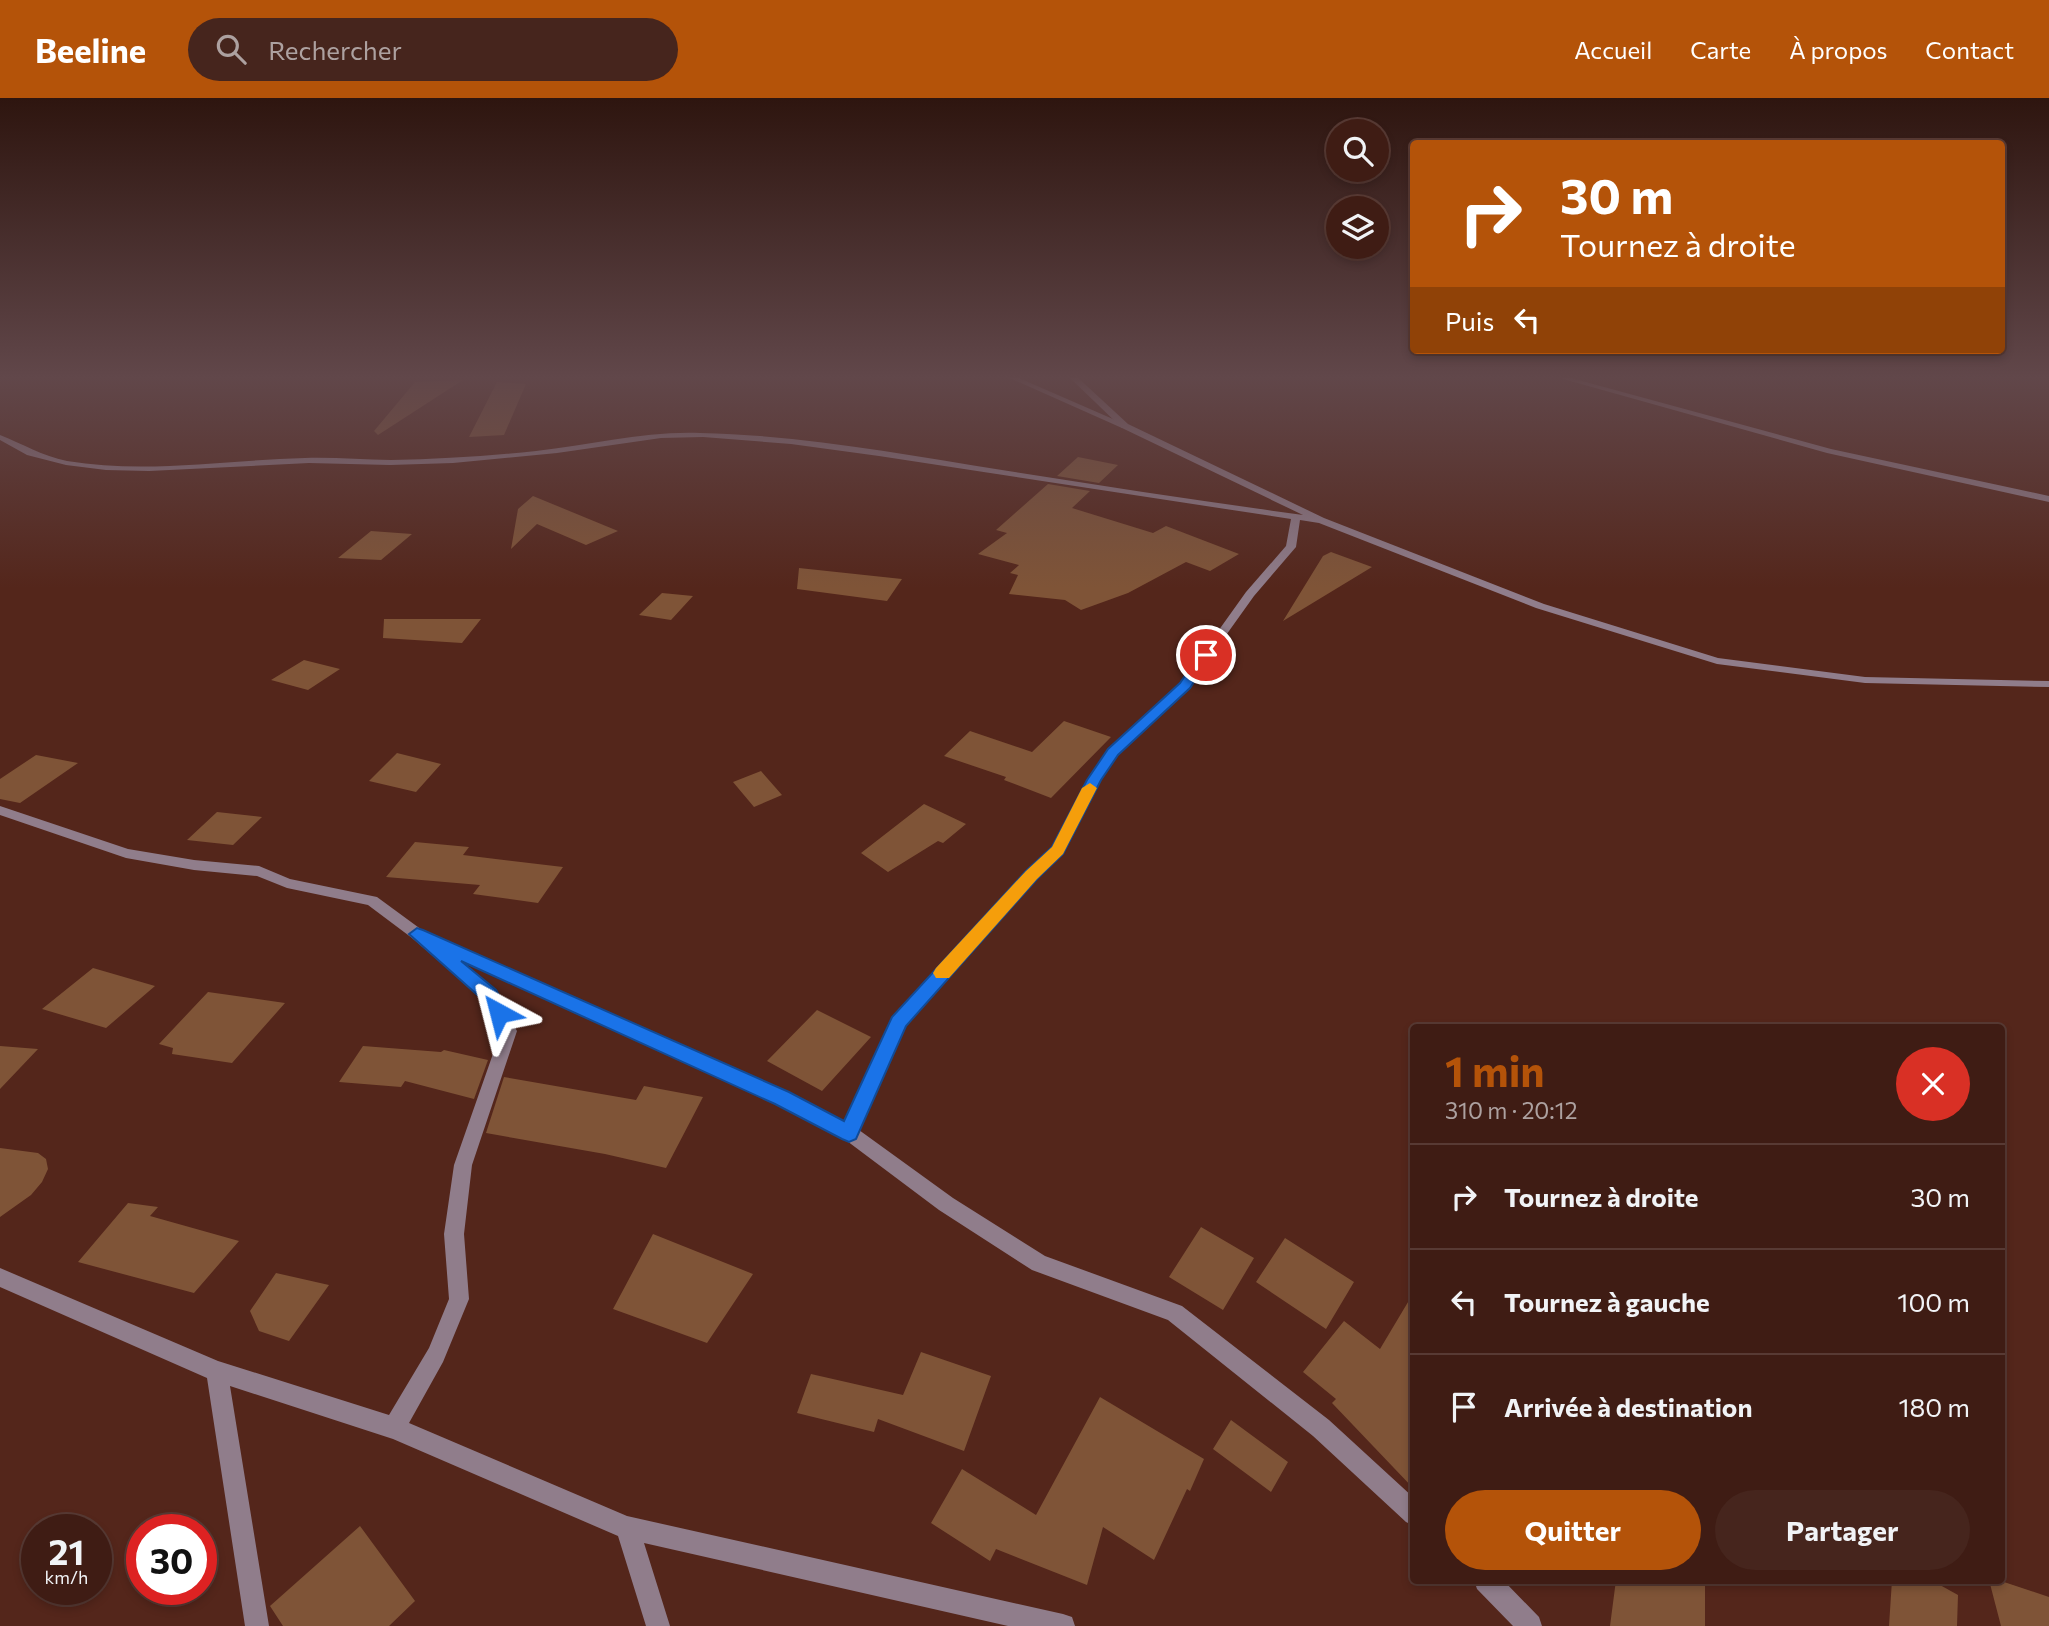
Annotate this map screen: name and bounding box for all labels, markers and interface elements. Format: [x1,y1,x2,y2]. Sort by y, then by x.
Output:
search box [188,18,678,81]
text: Beeline [35,29,146,70]
icon: search [212,30,250,68]
text: Rechercher [268,34,402,65]
text: Accueil [1574,35,1652,64]
text: Carte [1690,35,1751,64]
text: À propos [1789,35,1887,64]
text: Contact [1925,35,2014,64]
map controls [1326,119,1389,259]
button: search [1326,119,1389,182]
text: 30 m [1560,164,1673,224]
icon: right [1445,168,1536,259]
button: layers [1326,196,1389,259]
text: Tournez à droite [1560,224,1796,264]
icon: left [1508,301,1546,339]
text: Puis [1445,305,1494,336]
pin [1176,625,1236,685]
icon: arrive [1187,636,1225,674]
position arrow [462,976,536,1050]
text: 1 min [1445,1044,1545,1096]
button: close [1896,1047,1970,1121]
text: 310 m · 20:12 [1445,1096,1577,1124]
icon: right [1445,1178,1483,1216]
text: Tournez à droite [1504,1181,1699,1212]
text: 30 m [1911,1181,1970,1212]
icon: left [1445,1283,1483,1321]
text: Tournez à gauche [1504,1286,1710,1317]
text: 100 m [1897,1286,1970,1317]
icon: arrive [1445,1388,1483,1426]
text: Arrivée à destination [1504,1391,1752,1422]
text: 180 m [1898,1391,1970,1422]
button: Quitter [1445,1490,1701,1570]
button: Partager [1715,1490,1970,1570]
speed limit sign: 30 [126,1514,217,1605]
text: 21 [49,1529,84,1572]
text: km/h [45,1566,88,1588]

